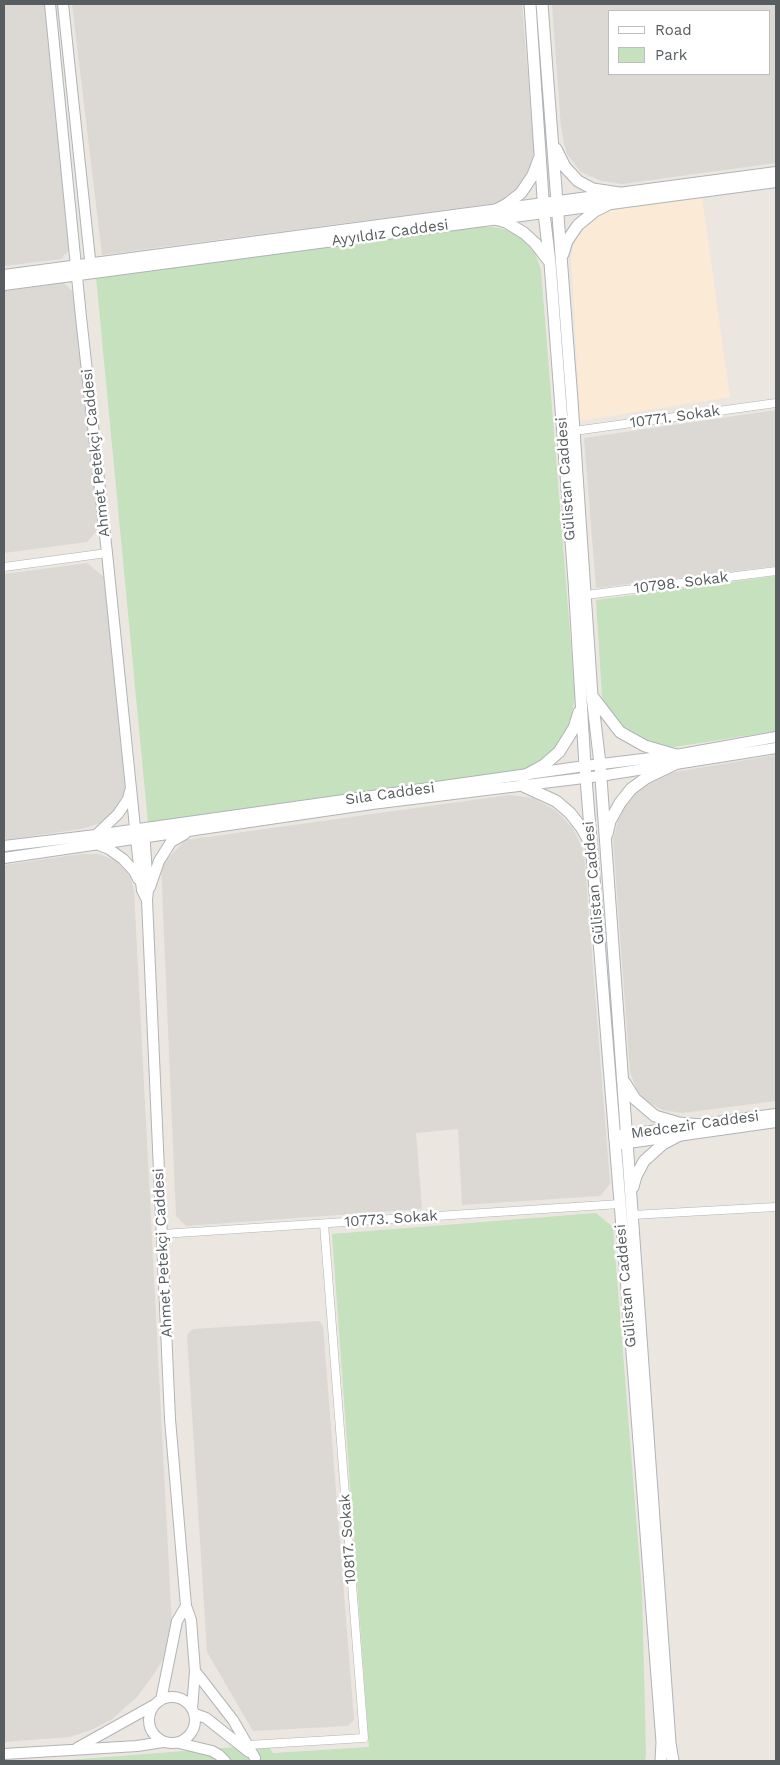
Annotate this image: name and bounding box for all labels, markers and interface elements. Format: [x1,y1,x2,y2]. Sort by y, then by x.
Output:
legend [608,10,770,75]
text: Road [655,21,692,39]
text: Park [655,46,687,64]
street label: Ayyıldız Caddesi [330,216,450,250]
street label: Ahmet Petekçi Caddesi [78,368,114,538]
street label: 10771. Sokak [629,402,721,432]
street label: Gülistan Caddesi [553,417,579,541]
street label: 10798. Sokak [633,568,729,598]
street label: Sıla Caddesi [344,779,436,809]
street label: Gülistan Caddesi [580,820,608,946]
street label: Medcezir Caddesi [630,1107,760,1143]
street label: Ahmet Petekçi Caddesi [150,1168,176,1338]
street label: 10773. Sokak [344,1207,438,1231]
street label: Gülistan Caddesi [612,1223,640,1349]
street label: 10817. Sokak [336,1493,360,1585]

